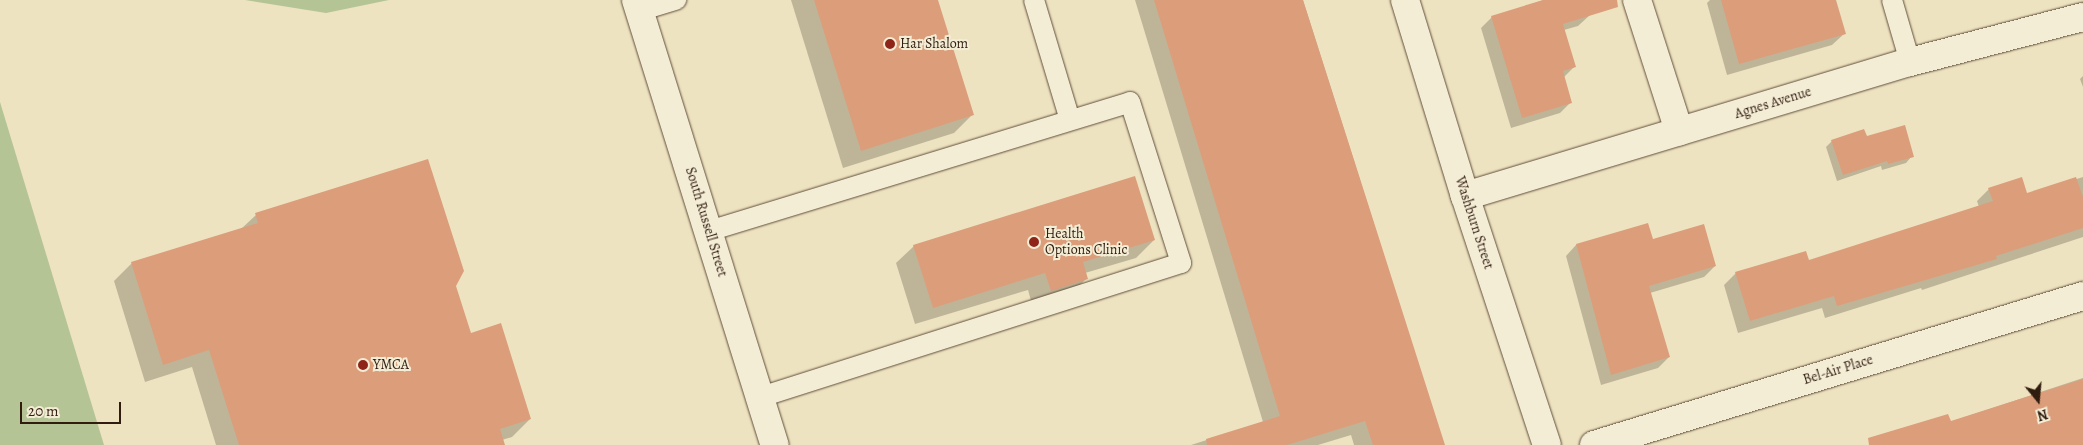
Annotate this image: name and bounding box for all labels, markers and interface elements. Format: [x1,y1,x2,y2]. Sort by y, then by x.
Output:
place label: Har Shalom [900,36,968,52]
marker: Har Shalom [884,38,896,50]
street label: Agnes Avenue [1733,83,1813,123]
street label: South Russell Street [681,165,731,279]
street label: Washburn Street [1451,175,1497,271]
place label: Health Options Clinic [1045,226,1127,258]
marker: Health Options Clinic [1027,235,1041,249]
street label: Bel-Air Place [1801,351,1875,389]
place label: YMCA [373,357,409,373]
marker: YMCA [357,359,369,371]
north arrow [2013,375,2063,425]
scale bar [22,392,124,424]
text: 20 m [28,401,59,421]
text: N [2035,404,2050,425]

